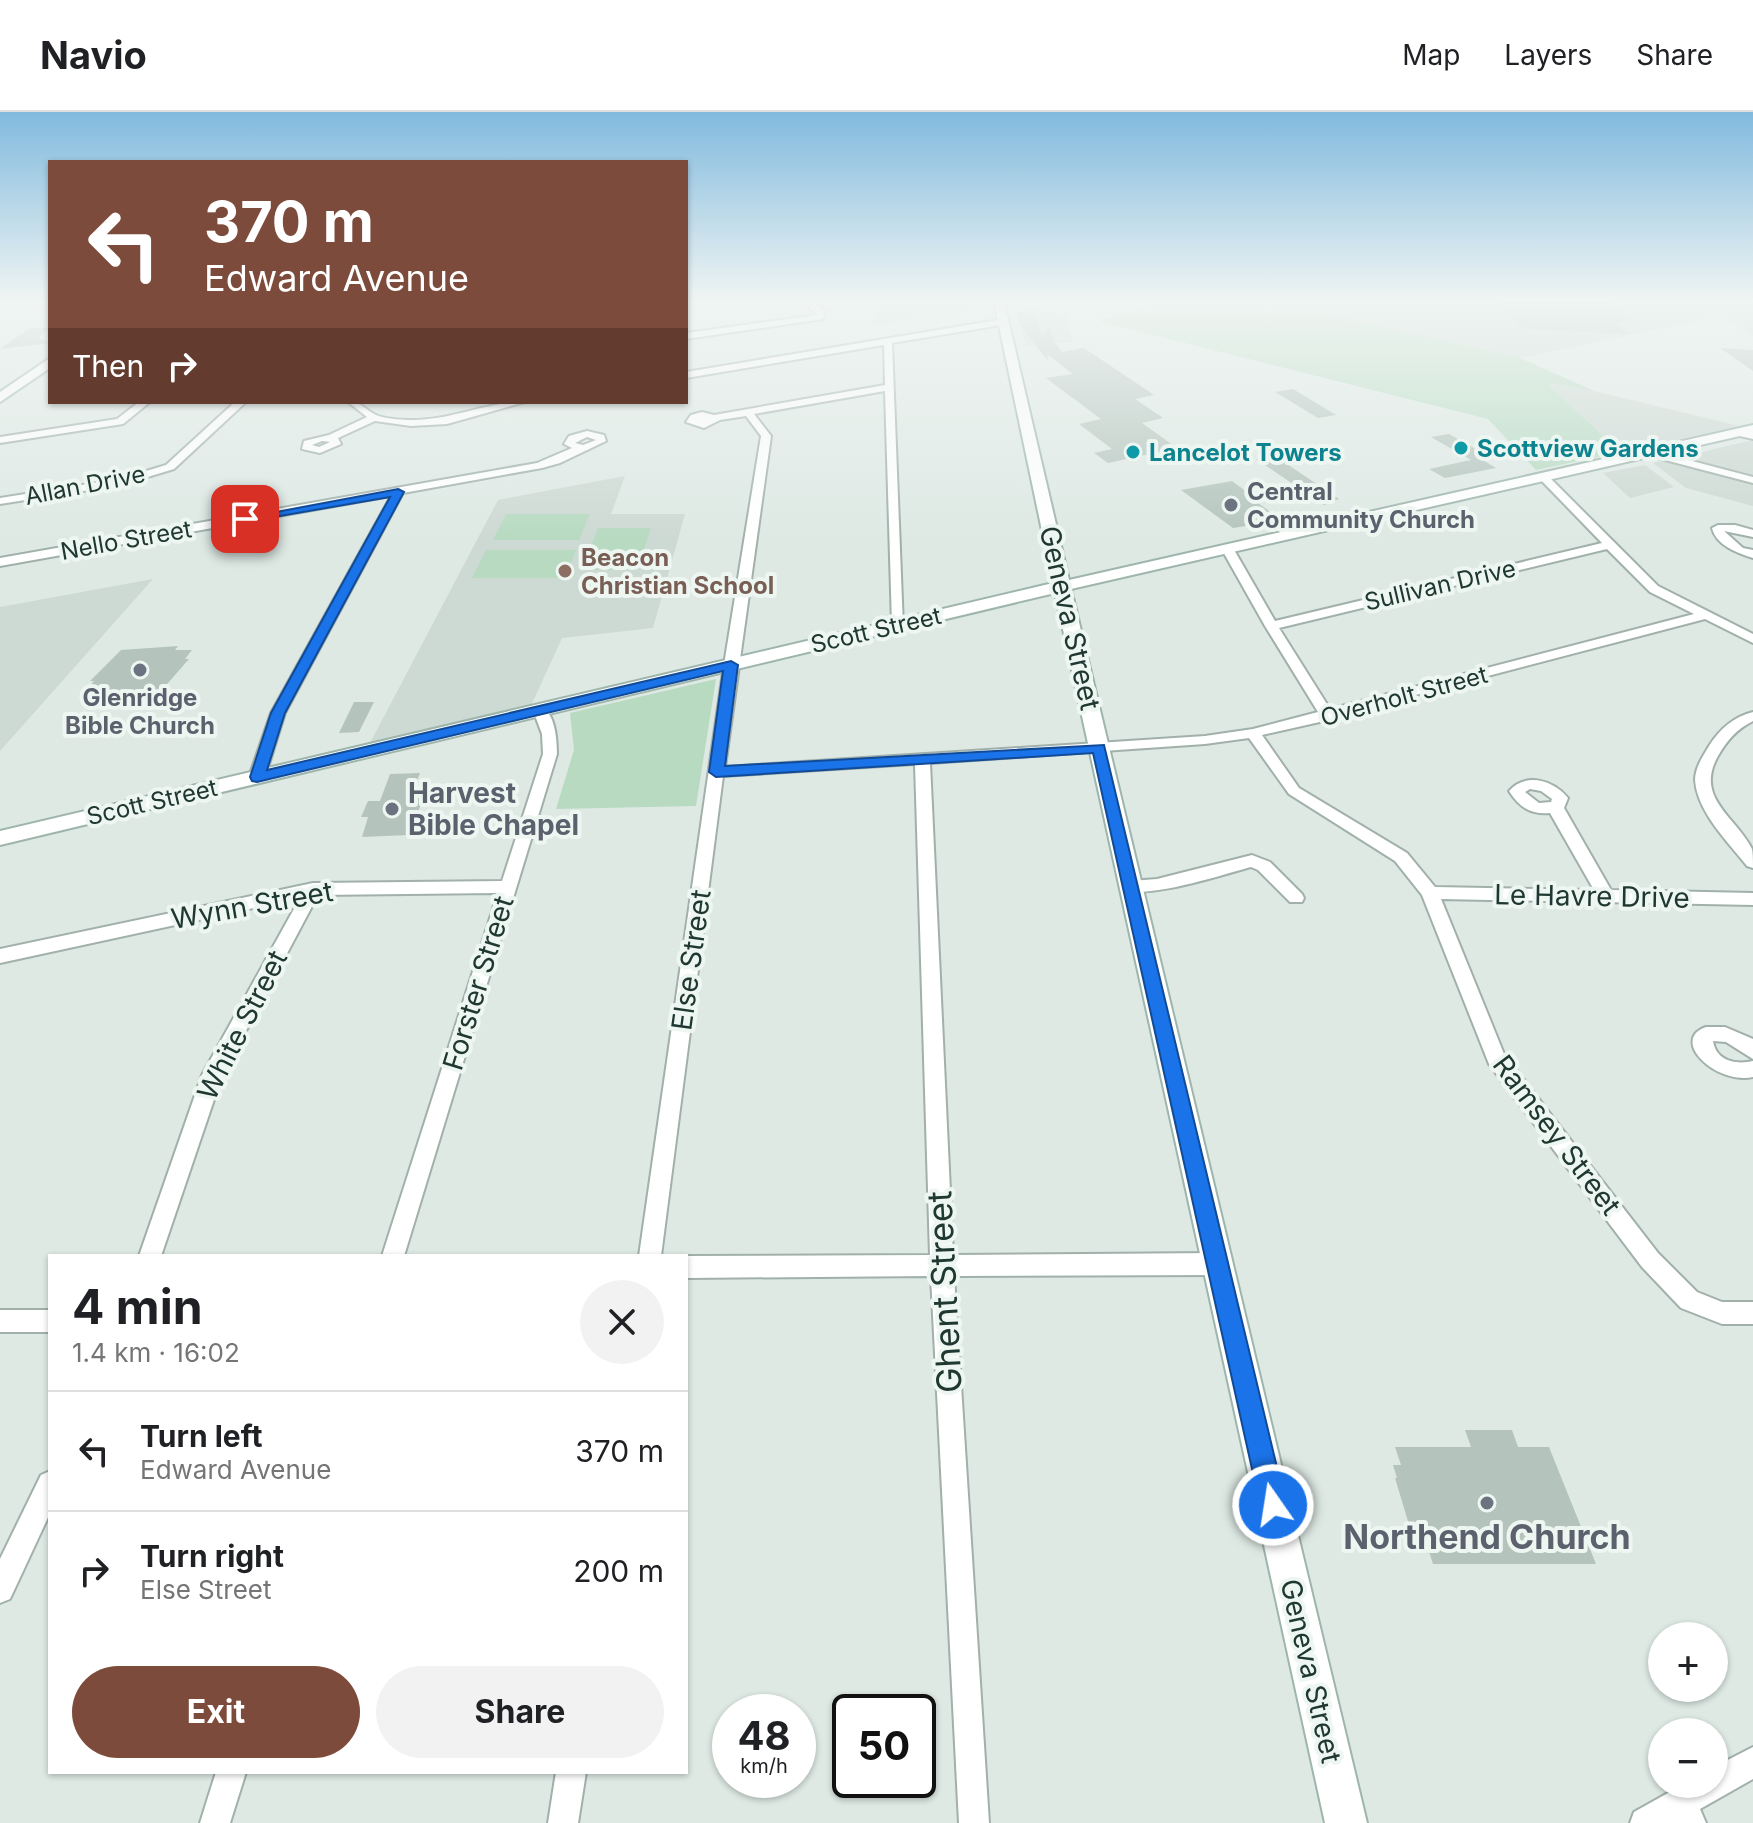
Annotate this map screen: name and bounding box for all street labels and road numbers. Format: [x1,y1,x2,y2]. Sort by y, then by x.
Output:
street label: Allan Drive [22,459,148,511]
street label: Nello Street [58,514,194,566]
street label: Geneva Street [1032,523,1108,713]
street label: Sullivan Drive [1362,554,1518,616]
street label: Scott Street [808,601,944,659]
street label: Overholt Street [1317,660,1491,732]
street label: Scott Street [84,773,220,831]
street label: Wynn Street [169,874,335,936]
street label: Le Havre Drive [1494,877,1690,915]
street label: Else Street [664,888,718,1032]
street label: Forster Street [435,892,521,1074]
street label: White Street [190,945,294,1105]
street label: Ramsey Street [1486,1048,1628,1222]
street label: Ghent Street [918,1190,970,1394]
street label: Geneva Street [1273,1576,1349,1766]

